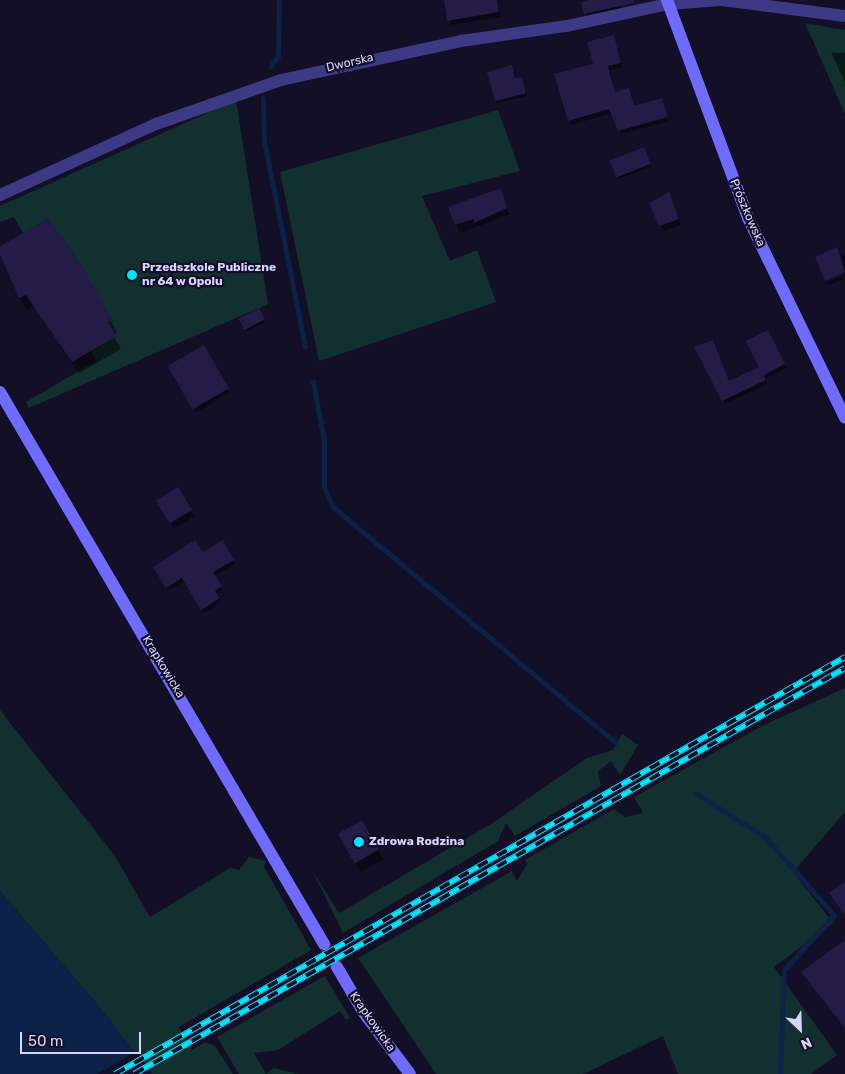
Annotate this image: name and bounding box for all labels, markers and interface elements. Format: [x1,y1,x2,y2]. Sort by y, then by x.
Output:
street label: Dworska [325,51,375,75]
street label: Prószkowska [726,177,768,249]
place label: Przedszkole Publiczne nr 64 w Opolu [142,261,276,289]
marker: Przedszkole Publiczne nr 64 w Opolu [126,269,138,281]
street label: Krapkowicka [139,633,187,701]
place label: Zdrowa Rodzina [369,835,464,849]
marker: Zdrowa Rodzina [353,836,365,848]
street label: Krapkowicka [346,989,398,1055]
north arrow [775,1004,825,1054]
scale bar [22,1022,144,1054]
text: 50 m [28,1032,63,1050]
text: N [798,1033,814,1053]

